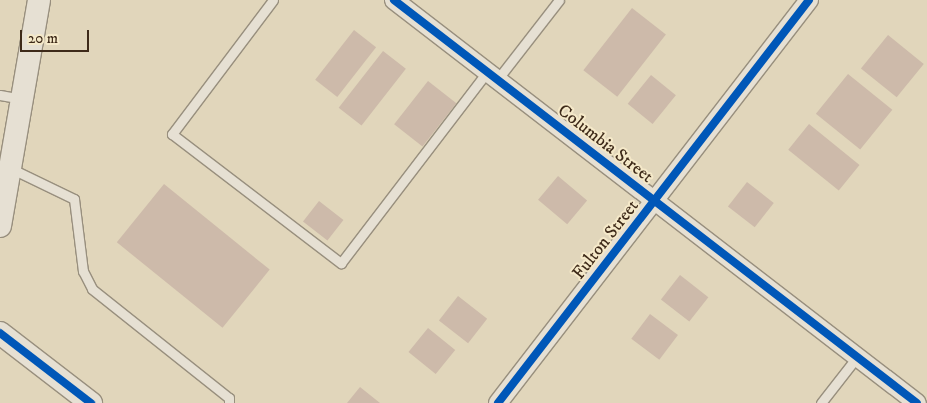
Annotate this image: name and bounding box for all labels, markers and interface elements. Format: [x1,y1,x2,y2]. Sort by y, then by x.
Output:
scale bar [22,20,91,52]
text: 20 m [28,29,58,48]
street label: Columbia Street [553,100,657,188]
street label: Fulton Street [568,196,644,284]

